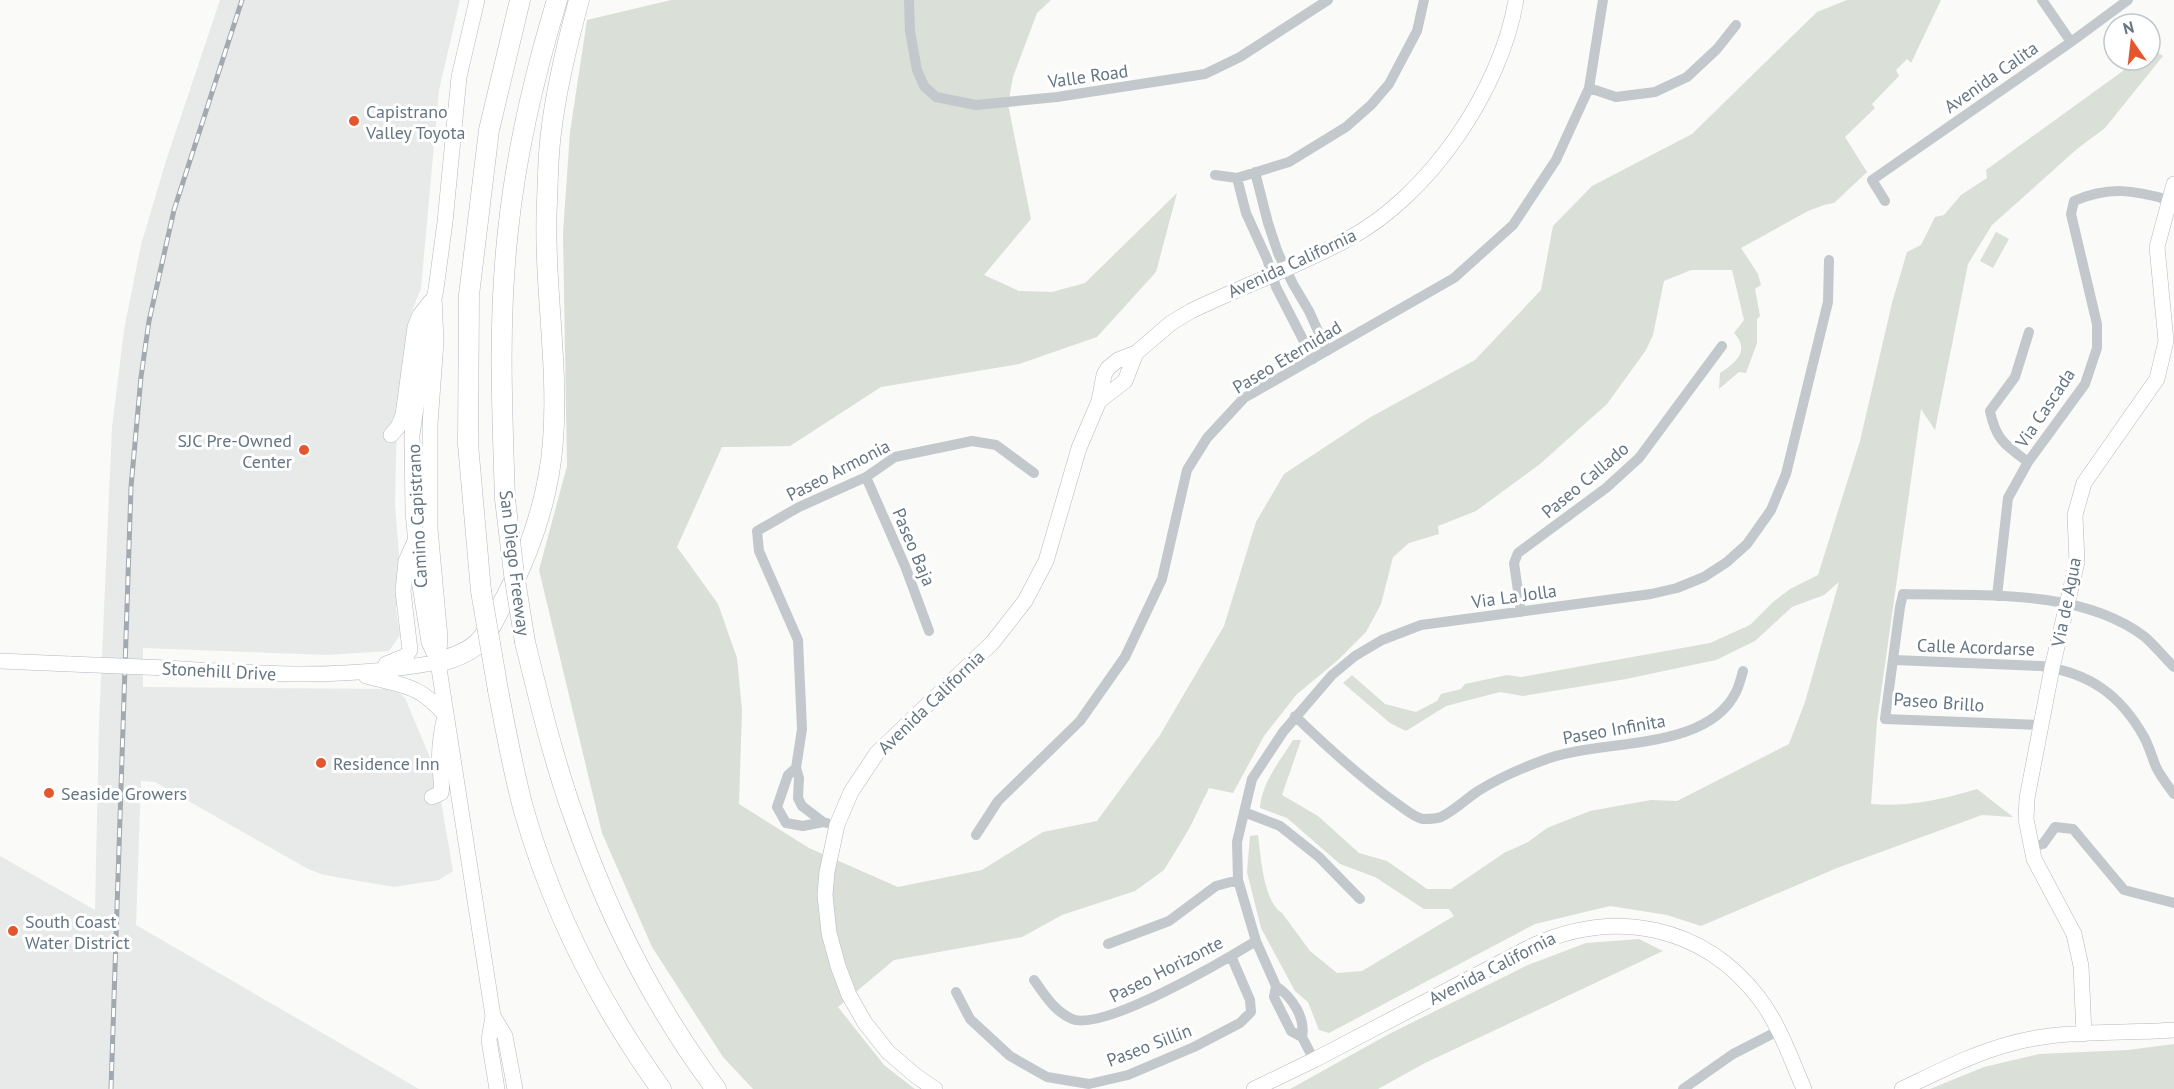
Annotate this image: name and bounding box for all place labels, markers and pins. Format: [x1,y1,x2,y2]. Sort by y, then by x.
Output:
place label: Capistrano Valley Toyota [365,100,466,144]
marker: Capistrano Valley Toyota [347,114,361,128]
place label: SJC Pre-Owned Center [177,429,292,473]
marker: SJC Pre-Owned Center [297,443,311,457]
place label: Residence Inn [333,752,440,775]
marker: Residence Inn [314,756,328,770]
place label: Seaside Growers [61,782,187,805]
marker: Seaside Growers [42,786,56,800]
place label: South Coast Water District [25,910,130,954]
marker: South Coast Water District [6,924,20,938]

